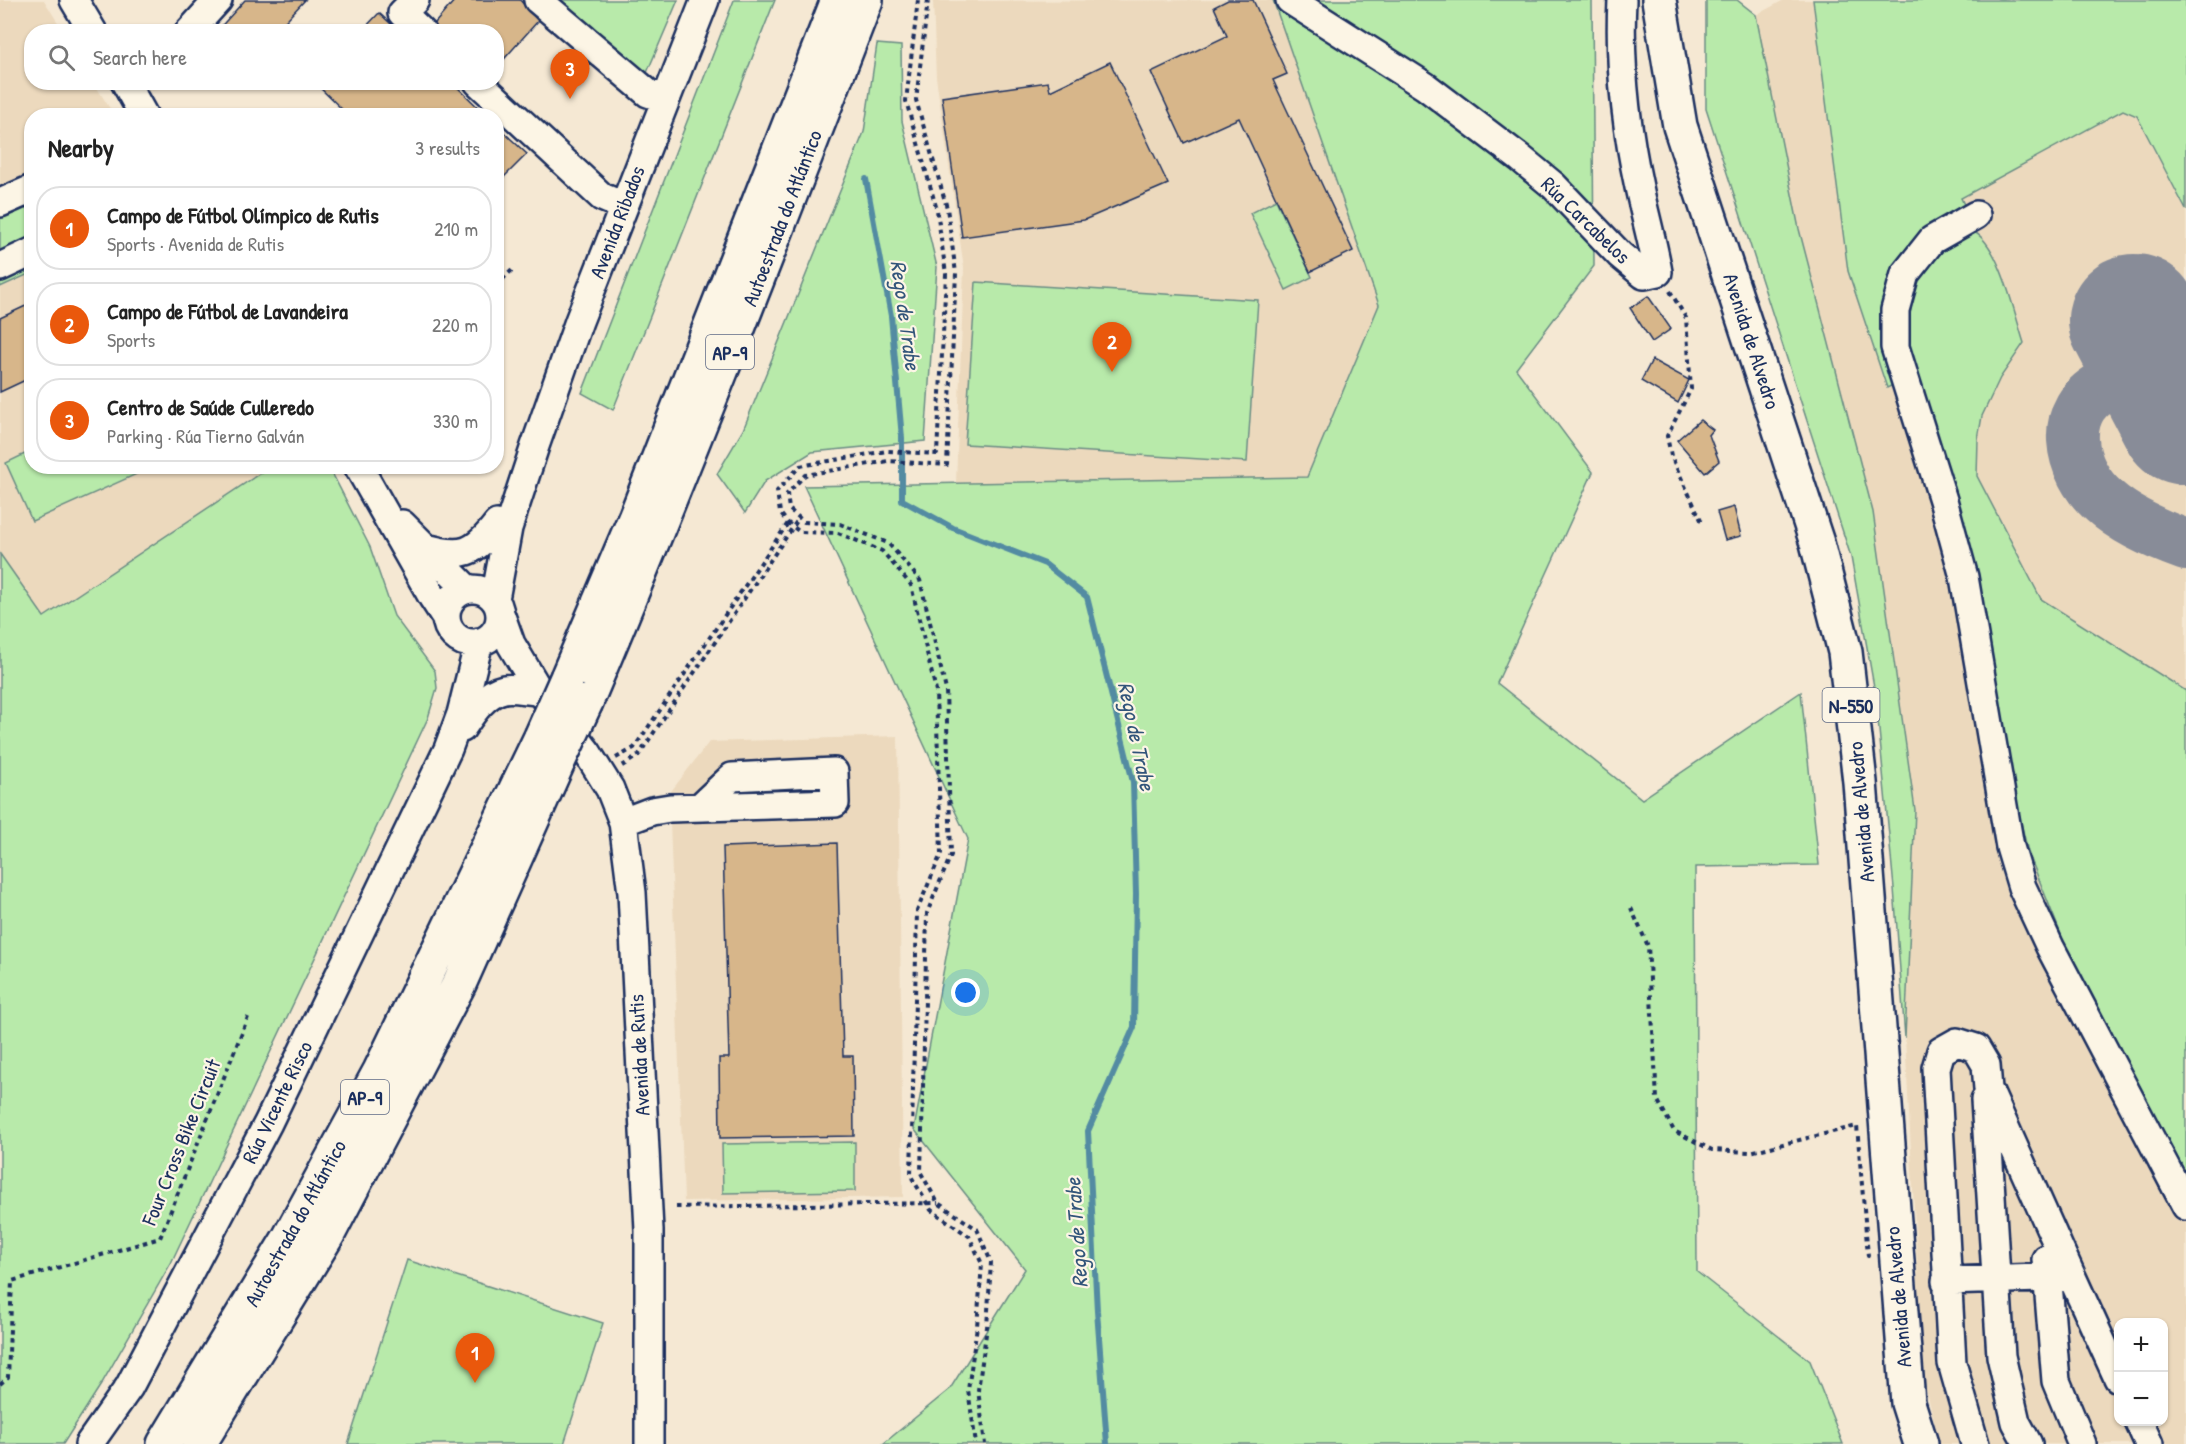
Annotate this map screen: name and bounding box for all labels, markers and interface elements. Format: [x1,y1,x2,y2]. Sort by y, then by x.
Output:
search box [24,24,504,90]
icon: search [45,41,78,74]
text: Search here [93,42,187,72]
pin: 3 [550,50,590,99]
street label: Autoestrada do Atlántico [735,126,829,310]
text: Nearby [48,130,114,165]
text: 3 results [415,134,480,161]
street label: Avenida Ribados [582,162,652,282]
street label: Rúa Carcabelos [1535,170,1637,270]
text: Campo de Fútbol Olímpico de Rutis [107,200,379,230]
text: 1 [66,215,73,242]
text: 210 m [434,215,478,242]
text: Sports · Avenida de Rutis [107,230,284,257]
water label: Rego de Trabe [883,258,929,373]
street label: Avenida de Alvedro [1716,269,1788,413]
text: Campo de Fútbol de Lavandeira [107,296,348,326]
text: 2 [65,311,74,338]
text: 220 m [432,311,478,338]
pin: 2 [1092,322,1132,372]
text: Sports [107,326,155,353]
road number: AP-9 [706,335,754,369]
text: Centro de Saúde Culleredo [107,392,314,422]
text: 3 [65,407,74,434]
text: 330 m [433,407,478,434]
text: Parking · Rúa Tierno Galván [107,422,304,449]
water label: Rego de Trabe [1111,679,1163,794]
road number: N-550 [1822,688,1880,722]
street label: Avenida de Alvedro [1840,740,1882,884]
your location [951,978,980,1007]
street label: Avenida de Rutis [621,993,657,1117]
street label: Rúa Vicente Risco [235,1036,319,1168]
street label: Four Cross Bike Circuit [134,1054,228,1230]
road number: AP-9 [341,1080,389,1114]
street label: Autoestrada do Atlántico [237,1134,353,1312]
water label: Rego de Trabe [1057,1176,1095,1289]
street label: Avenida de Alvedro [1877,1225,1919,1369]
map controls [2114,1318,2168,1426]
button: + [2114,1318,2168,1372]
pin: 1 [456,1334,494,1383]
button: − [2114,1372,2168,1426]

